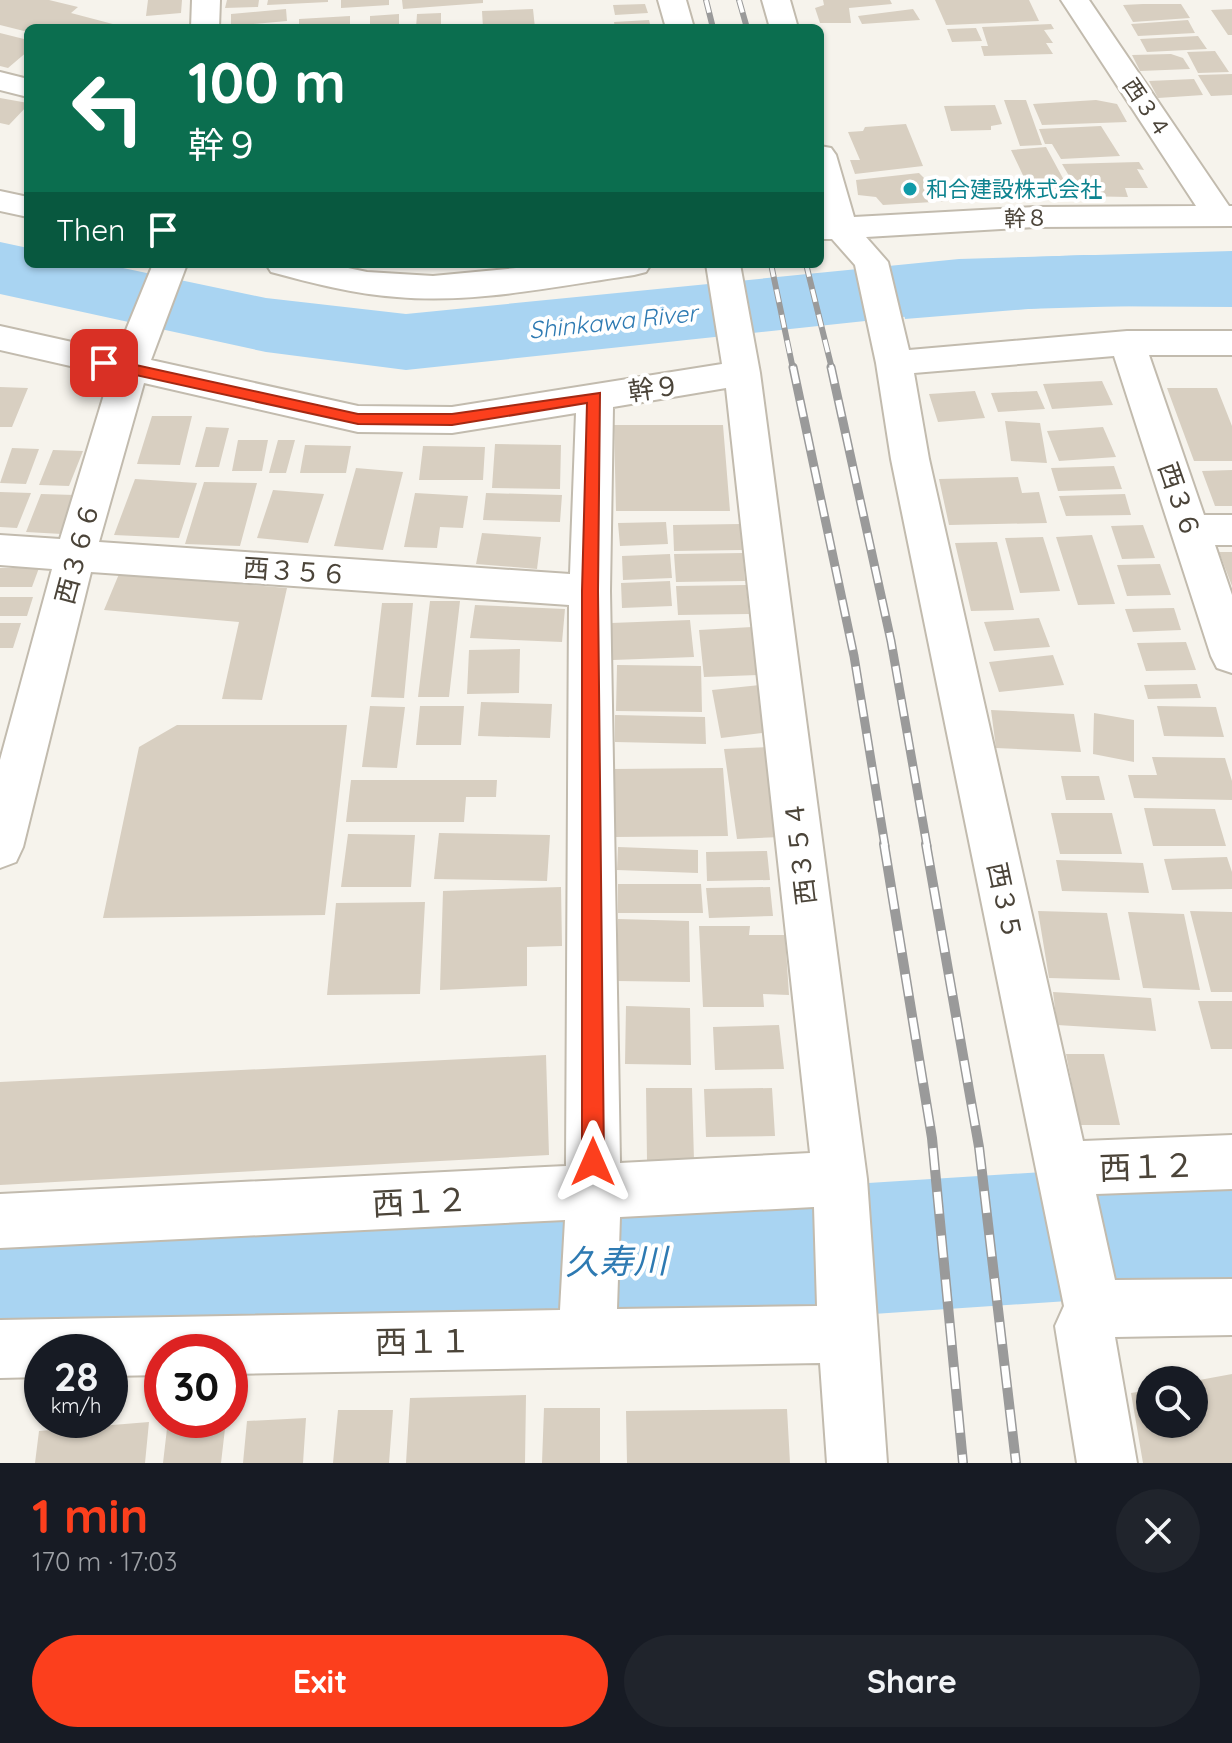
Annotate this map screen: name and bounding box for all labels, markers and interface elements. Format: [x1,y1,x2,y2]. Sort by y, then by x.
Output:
text: 100 m [188,47,346,117]
icon: left [56,56,160,160]
street label: 西３４ [1117,73,1177,143]
text: 幹９ [188,122,260,167]
place label: 和合建設株式会社 [926,175,1102,203]
marker: 和合建設株式会社 [901,180,919,198]
street label: 幹８ [1004,203,1048,233]
icon: arrive [141,208,185,252]
text: Then [56,211,125,249]
water label: Shinkawa River [527,297,701,345]
pin [70,329,138,397]
icon: arrive [82,341,126,385]
street label: 幹９ [626,368,682,408]
street label: 西３６ [1152,458,1208,542]
street label: 西３６６ [48,498,106,608]
street label: 西３５６ [242,551,348,591]
street label: 西３５４ [777,799,823,907]
street label: 西３５ [981,859,1029,943]
position arrow [551,1120,635,1204]
street label: 西１２ [1098,1144,1196,1188]
street label: 西１２ [371,1179,469,1223]
water label: 久寿川 [565,1239,670,1283]
street label: 西１１ [375,1320,471,1362]
speed limit sign: 30 [144,1334,248,1438]
text: 28 [54,1351,98,1401]
map controls [1136,1366,1208,1438]
button: search [1136,1366,1208,1438]
text: km/h [51,1393,101,1418]
text: 1 min [32,1485,148,1545]
button: close [1116,1489,1200,1573]
text: 170 m · 17:03 [32,1545,177,1578]
button: Exit [32,1635,608,1727]
button: Share [624,1635,1200,1727]

